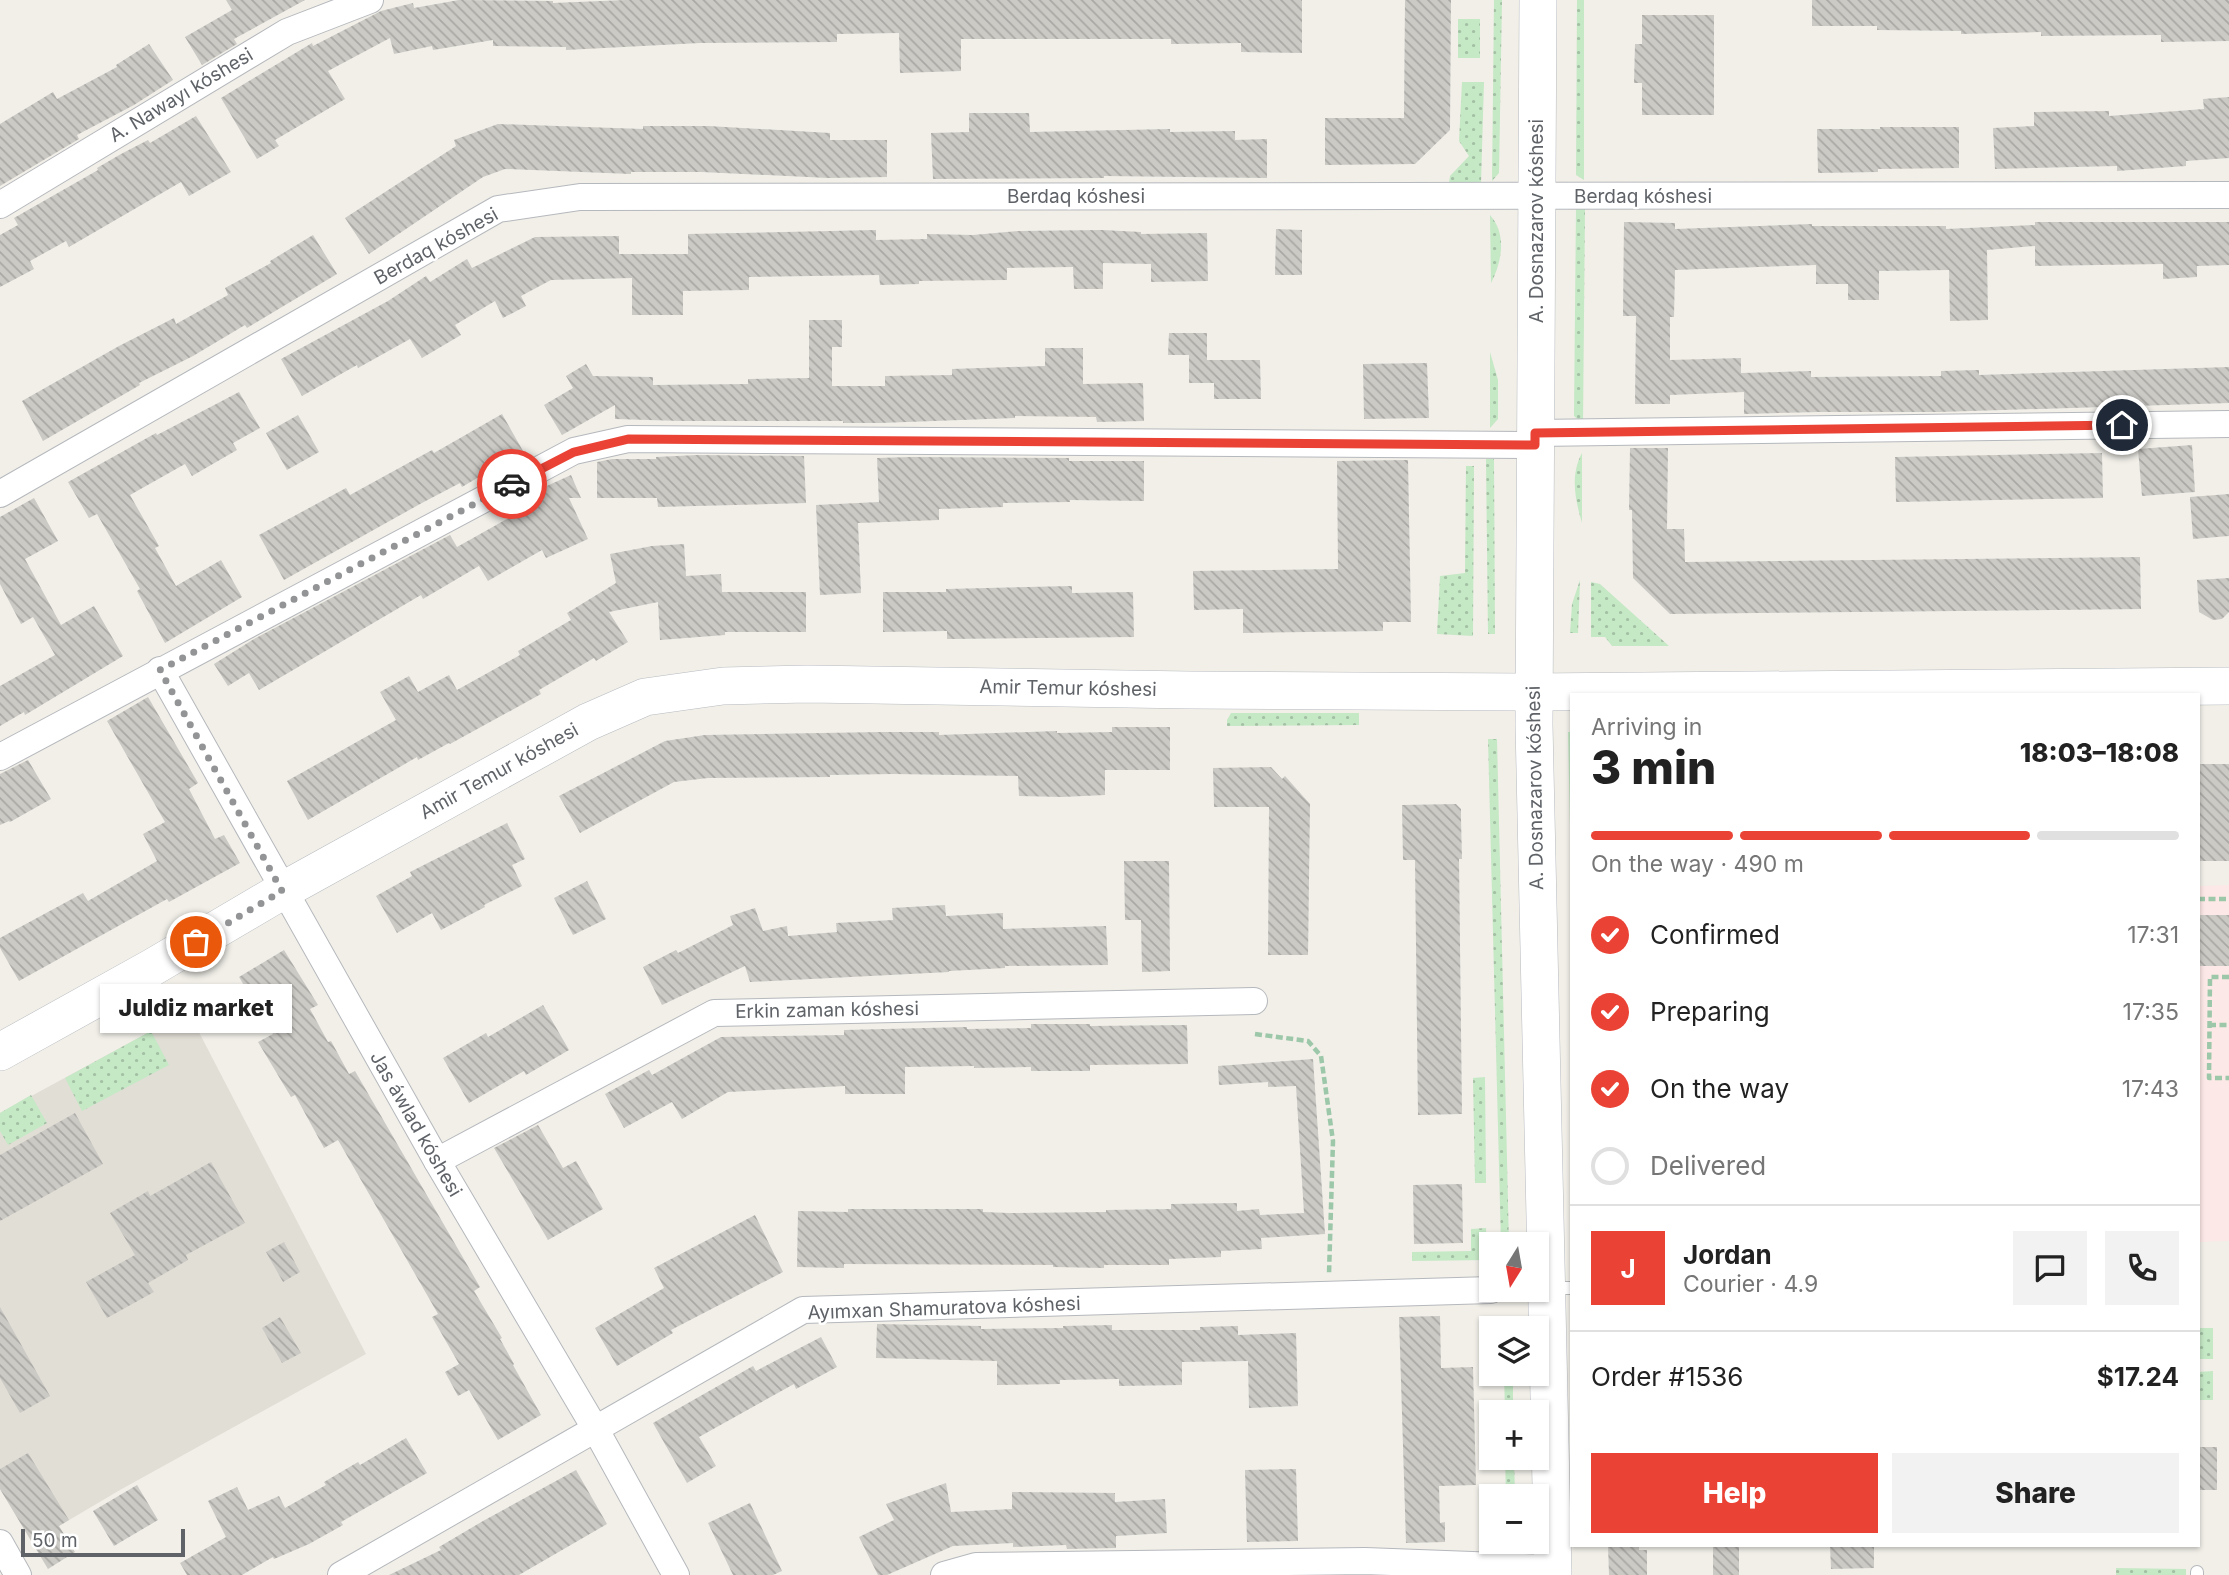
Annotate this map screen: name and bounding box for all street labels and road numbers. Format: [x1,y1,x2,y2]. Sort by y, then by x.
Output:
street label: A. Nawayı kóshesi [105,43,257,147]
street label: A. Dosnazarov kóshesi [1525,119,1548,323]
street label: Berdaq kóshesi [1007,185,1145,208]
street label: Berdaq kóshesi [1574,185,1712,208]
street label: Berdaq kóshesi [370,202,502,290]
street label: Amir Temur kóshesi [979,675,1157,701]
street label: A. Dosnazarov kóshesi [1522,686,1548,890]
street label: Amir Temur kóshesi [416,718,582,824]
street label: Erkin zaman kóshesi [735,997,919,1023]
street label: Jas áwlad kóshesi [365,1047,467,1201]
street label: Ayımxan Shamuratova kóshesi [807,1292,1081,1324]

